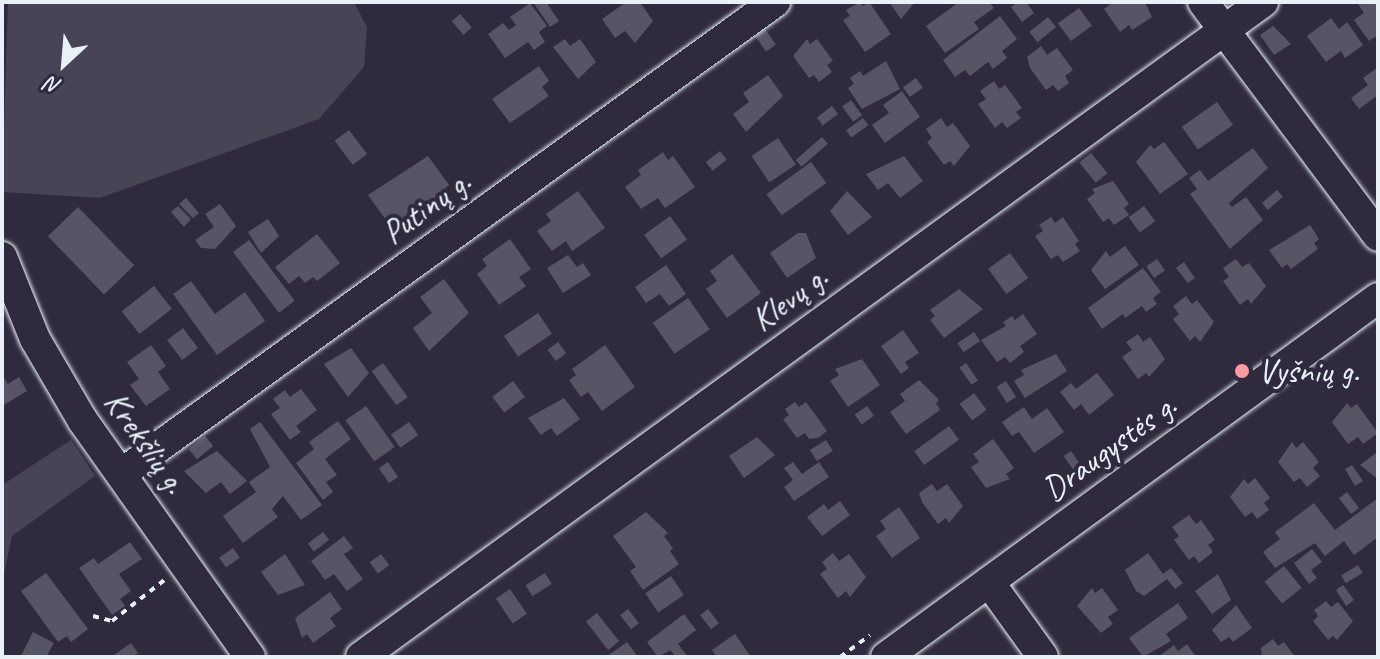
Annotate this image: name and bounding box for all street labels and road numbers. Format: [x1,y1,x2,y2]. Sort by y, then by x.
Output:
street label: Putinų g. [374,161,478,253]
street label: Klevų g. [743,257,835,339]
street label: Krekšlių g. [96,383,196,501]
street label: Draugystės g. [1034,385,1184,509]

